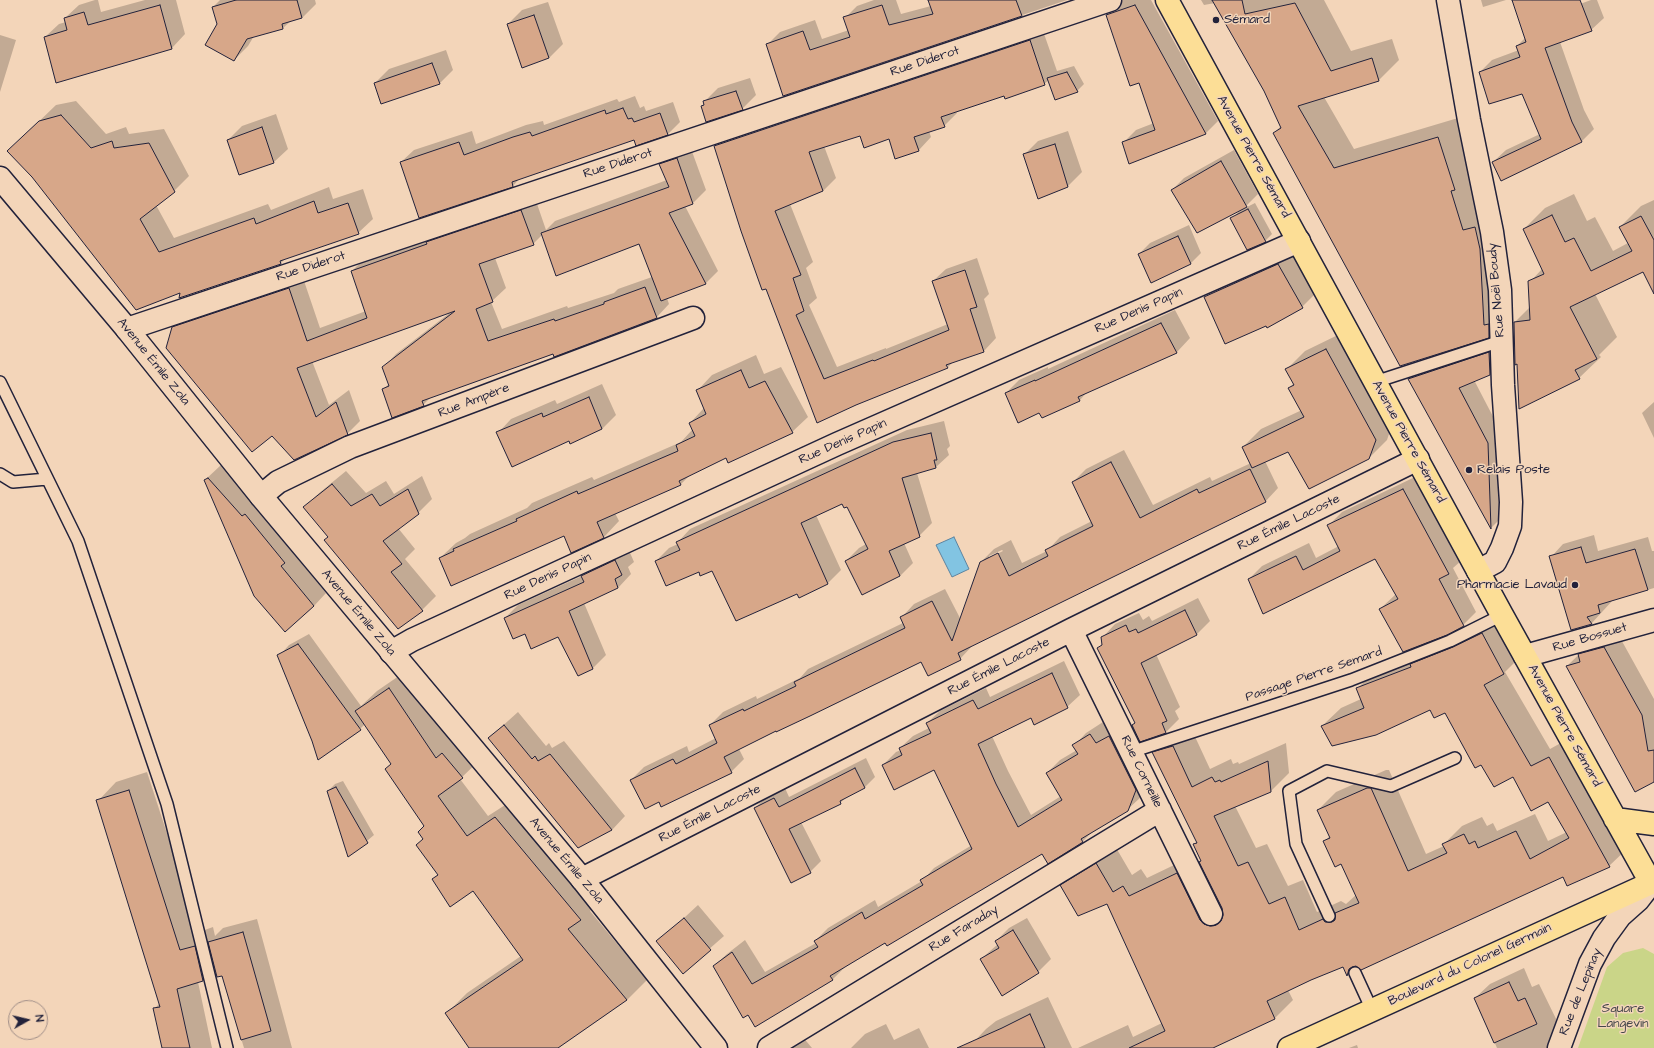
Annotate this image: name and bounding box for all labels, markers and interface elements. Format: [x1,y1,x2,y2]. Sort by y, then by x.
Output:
place label: Sémard [1224,12,1270,28]
marker: Sémard [1211,15,1221,25]
street label: Rue Diderot [888,43,962,81]
street label: Avenue Pierre Sémard [1213,93,1293,221]
street label: Rue Diderot [581,145,655,183]
street label: Rue Noël Boudy [1485,242,1509,338]
street label: Rue Diderot [274,248,348,286]
street label: Rue Denis Papin [1093,285,1185,337]
street label: Avenue Émile Zola [113,315,193,409]
street label: Avenue Pierre Sémard [1368,378,1448,506]
street label: Rue Ampère [436,380,512,422]
street label: Rue Denis Papin [797,416,889,468]
place label: Relais Poste [1477,462,1550,478]
marker: Relais Poste [1464,465,1474,475]
street label: Rue Émile Lacoste [1235,491,1343,555]
street label: Rue Denis Papin [502,550,594,604]
street label: Avenue Émile Zola [317,567,399,659]
place label: Pharmacie Lavaud [1457,577,1567,593]
marker: Pharmacie Lavaud [1570,580,1580,590]
street label: Rue Bossuet [1551,620,1629,656]
street label: Rue Émile Lacoste [946,635,1052,699]
street label: Passage Pierre Semard [1244,644,1384,706]
street label: Avenue Pierre Sémard [1524,662,1604,790]
street label: Rue Corneille [1117,733,1165,811]
street label: Rue Émile Lacoste [657,782,763,846]
street label: Avenue Émile Zola [525,815,607,907]
street label: Rue Faraday [927,902,1001,956]
street label: Boulevard du Colonel Germain [1386,920,1554,1010]
street label: Rue de Lepinay [1556,946,1606,1038]
north arrow [8,1000,48,1040]
park label: Square Langevin [1597,1001,1649,1032]
text: N [31,1014,47,1023]

